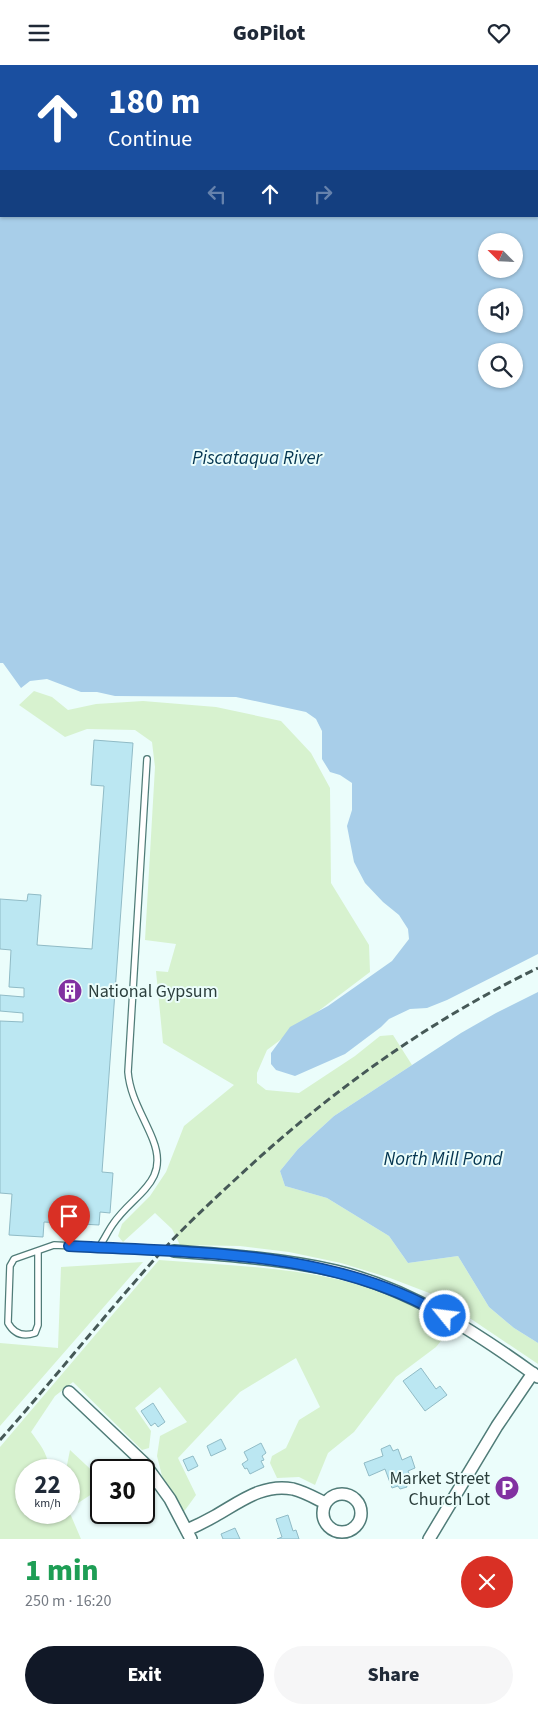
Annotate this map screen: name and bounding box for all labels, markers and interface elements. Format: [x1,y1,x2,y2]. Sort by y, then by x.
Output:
text: GoPilot [233,17,305,49]
icon: menu [25,19,53,47]
icon: heart [485,19,513,47]
text: 180 m [108,77,200,127]
icon: ahead [25,85,90,150]
text: Continue [108,123,192,155]
icon: left [203,180,231,208]
icon: ahead [256,180,284,208]
icon: right [309,180,337,208]
north arrow [478,233,522,277]
map controls [478,233,523,388]
button: sound [478,288,523,333]
button: search [478,343,523,388]
water label: Piscataqua River [192,445,324,472]
building icon: National Gypsum [57,978,83,1004]
place label: National Gypsum [88,979,218,1004]
water label: North Mill Pond [383,1146,503,1173]
pin [48,1195,90,1246]
icon: arrive [55,1202,83,1230]
position arrow [418,1289,470,1341]
speed limit sign: 30 [90,1459,155,1524]
place label: Market Street Church Lot [389,1466,490,1512]
text: 22 [34,1467,61,1503]
parking icon: Market Street Church Lot [494,1475,520,1501]
text: km/h [34,1495,61,1512]
text: 1 min [25,1549,99,1592]
button: close [461,1556,513,1608]
text: 250 m · 16:20 [25,1590,112,1612]
button: Exit [25,1646,264,1704]
button: Share [274,1646,513,1704]

